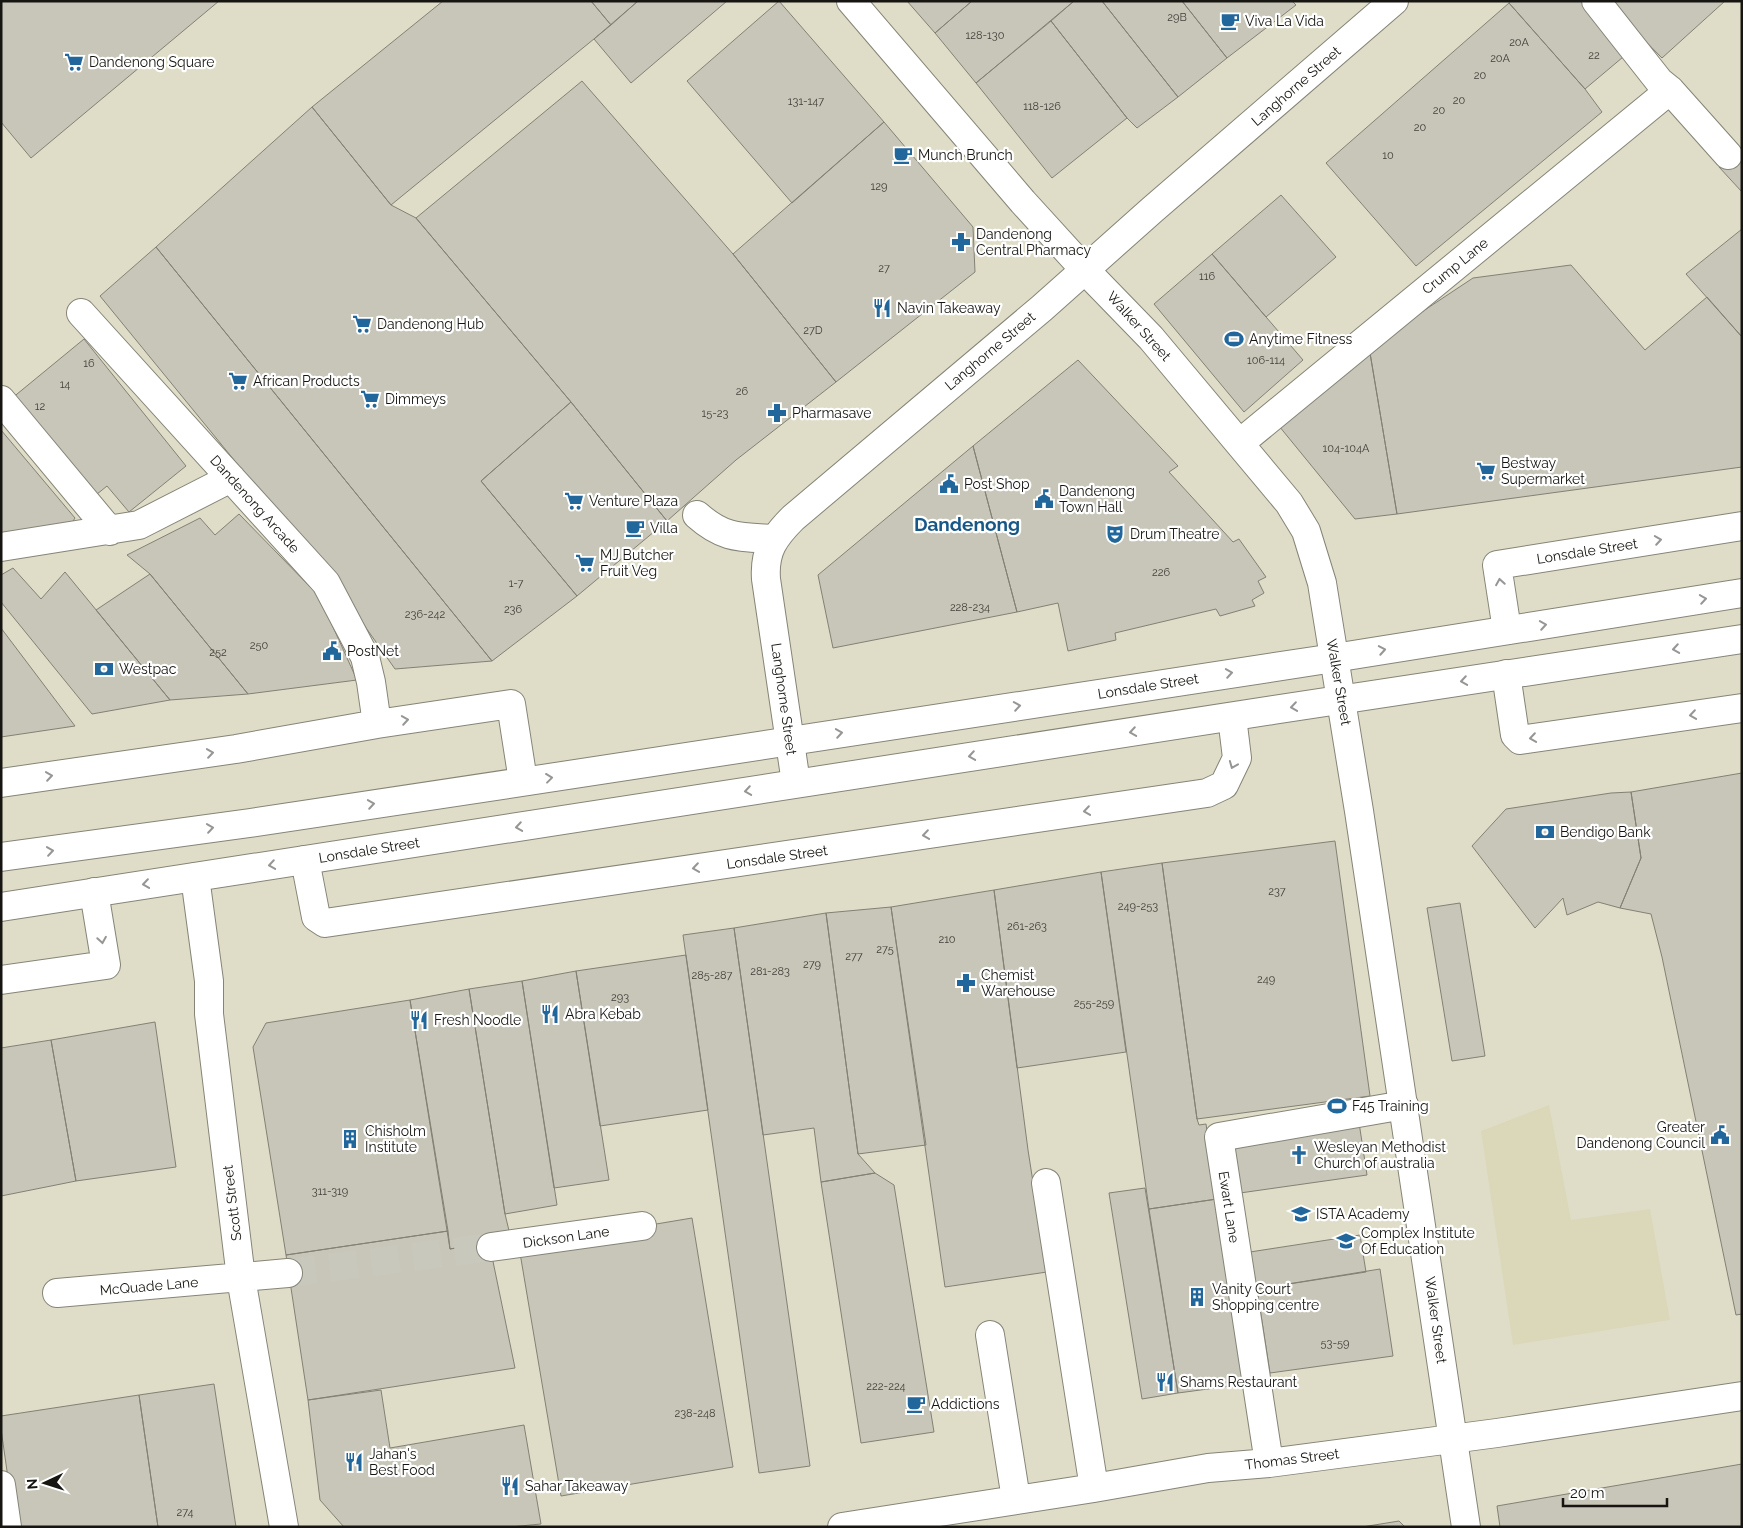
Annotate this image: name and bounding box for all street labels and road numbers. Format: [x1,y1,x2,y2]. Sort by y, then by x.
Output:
street label: Langhorne Street [1248,43,1344,129]
street label: Crump Lane [1419,235,1491,297]
street label: Walker Street [1104,288,1174,364]
street label: Langhorne Street [942,308,1039,393]
street label: Dandenong Arcade [207,452,303,556]
street label: Lonsdale Street [1535,535,1639,567]
street label: Walker Street [1324,637,1355,727]
street label: Langhorne Street [768,642,800,756]
street label: Lonsdale Street [1096,670,1200,702]
street label: Lonsdale Street [317,834,421,866]
street label: Lonsdale Street [725,842,829,872]
street label: Scott Street [219,1164,245,1242]
street label: Ewart Lane [1215,1170,1243,1244]
street label: Dickson Lane [522,1223,610,1251]
street label: McQuade Lane [99,1274,199,1298]
street label: Walker Street [1422,1276,1450,1365]
street label: Thomas Street [1244,1445,1340,1473]

